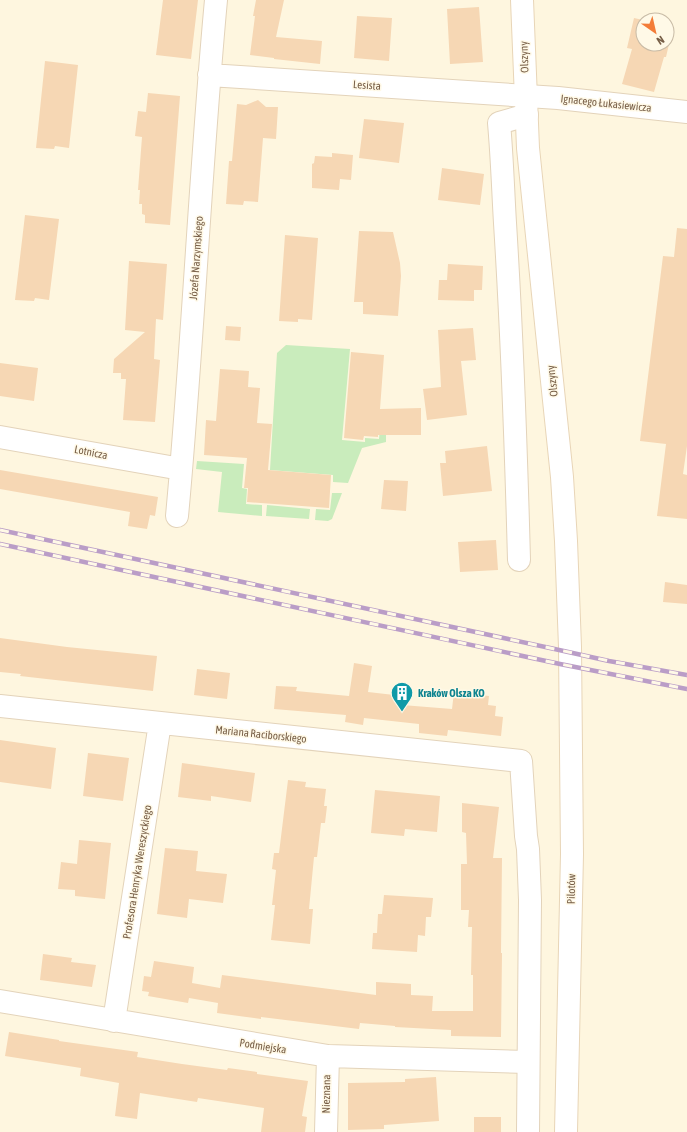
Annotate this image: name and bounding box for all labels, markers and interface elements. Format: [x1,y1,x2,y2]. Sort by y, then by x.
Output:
north arrow [635,12,675,52]
text: N [655,33,667,47]
street label: Olszyny [517,41,531,73]
street label: Lesista [353,78,381,92]
street label: Ignacego Łukasiewicza [560,92,652,114]
street label: Józefa Narzymskiego [187,216,205,300]
street label: Olszyny [544,364,560,397]
street label: Lotnicza [73,443,109,461]
building icon: Kraków Olsza KO [389,680,415,713]
place label: Kraków Olsza KO [418,687,485,699]
street label: Mariana Raciborskiego [215,723,307,745]
street label: Profesora Henryka Wereszyckiego [120,804,154,940]
street label: Pilotów [565,873,577,904]
street label: Podmiejska [239,1036,287,1056]
street label: Nieznana [320,1074,332,1114]

